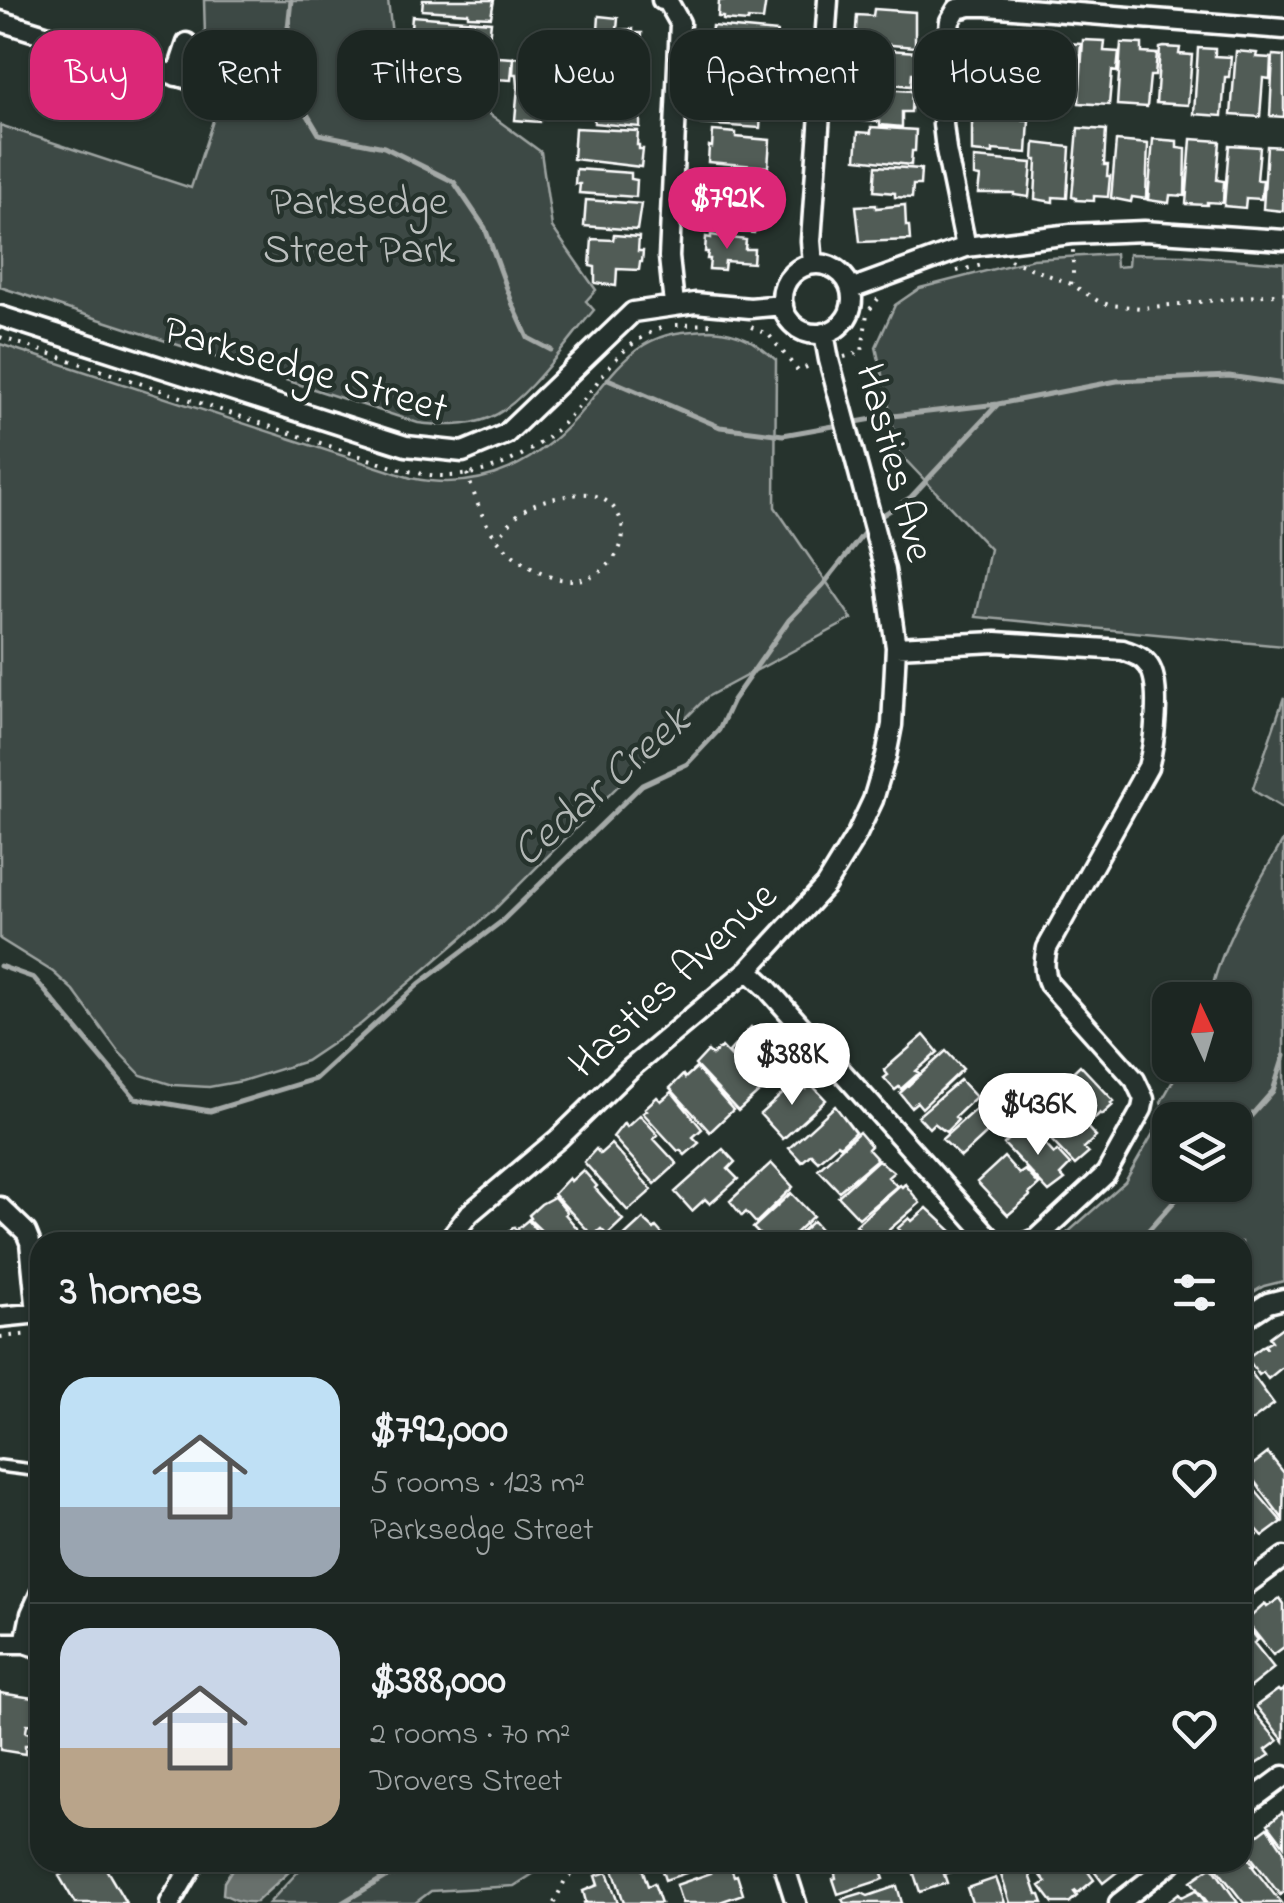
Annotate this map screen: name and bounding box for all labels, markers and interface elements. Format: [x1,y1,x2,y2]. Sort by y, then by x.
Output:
chip: Buy [30,30,163,120]
chip: Rent [183,30,317,120]
chip: Filters [337,30,498,120]
chip: New [518,30,650,120]
chip: Apartment [670,30,894,120]
chip: House [914,30,1076,120]
pin: $792K [657,167,797,252]
park label: Parksedge Street Park [263,173,456,282]
text: $792K [690,176,764,223]
street label: Parksedge Street [155,301,455,441]
street label: Hasties Ave [837,357,949,569]
water label: Cedar Creek [498,690,708,885]
street label: Hasties Avenue [556,868,792,1094]
north arrow [1152,982,1252,1082]
map controls [1152,982,1252,1202]
pin: $388K [722,1023,862,1108]
text: $388K [756,1032,828,1079]
pin: $436K [968,1073,1108,1158]
text: $436K [1000,1082,1076,1129]
button: layers [1152,1102,1252,1202]
text: 3 homes [60,1262,202,1323]
icon: filters [1167,1265,1222,1320]
text: $792,000 [370,1400,508,1461]
icon: home [140,1417,260,1537]
icon: heart [1167,1450,1222,1505]
text: 5 rooms · 123 m² [370,1461,585,1508]
text: Parksedge Street [370,1508,594,1555]
text: $388,000 [370,1651,506,1712]
icon: home [140,1668,260,1788]
icon: heart [1167,1701,1222,1756]
text: 2 rooms · 70 m² [370,1712,570,1759]
text: Drovers Street [370,1759,563,1806]

